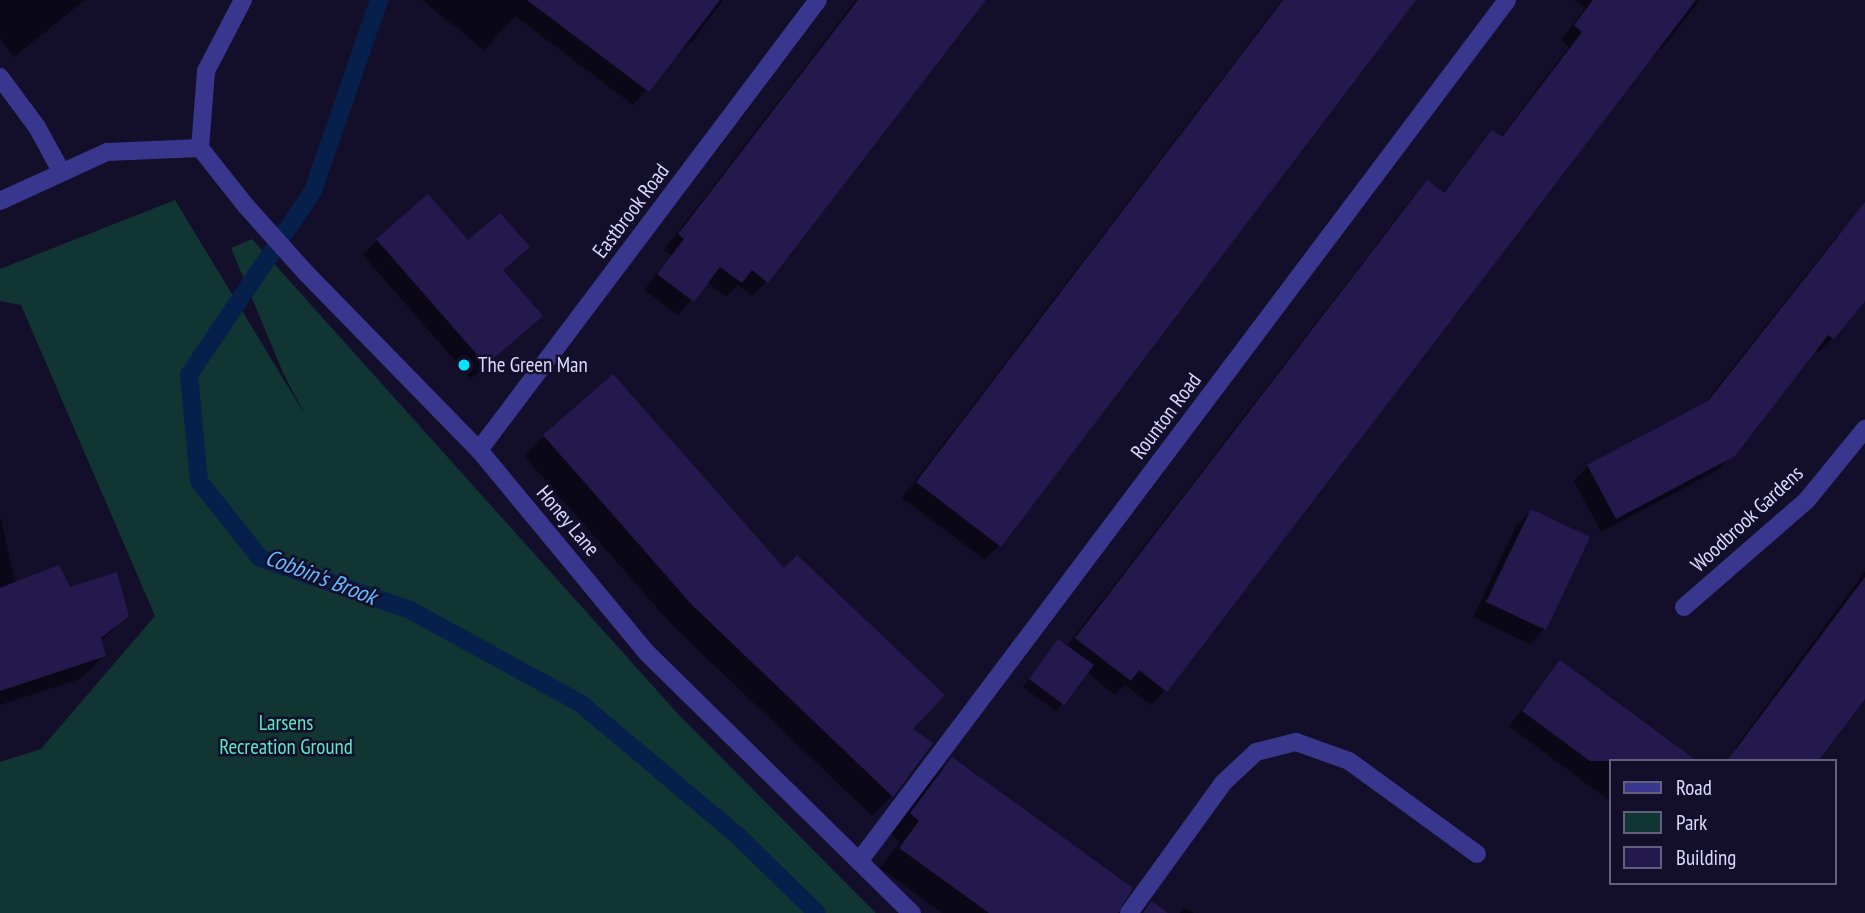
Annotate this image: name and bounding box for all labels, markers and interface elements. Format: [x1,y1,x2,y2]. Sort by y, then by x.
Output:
street label: Eastbrook Road [587,159,675,263]
place label: The Green Man [478,352,588,378]
marker: The Green Man [456,357,472,373]
street label: Rounton Road [1126,368,1206,464]
street label: Woodbrook Gardens [1685,460,1809,578]
street label: Honey Lane [531,480,605,562]
water label: Cobbin's Brook [262,543,380,611]
park label: Larsens Recreation Ground [219,710,353,760]
legend [1610,759,1837,885]
text: Road [1676,774,1712,801]
text: Park [1676,809,1707,836]
text: Building [1676,844,1736,871]

